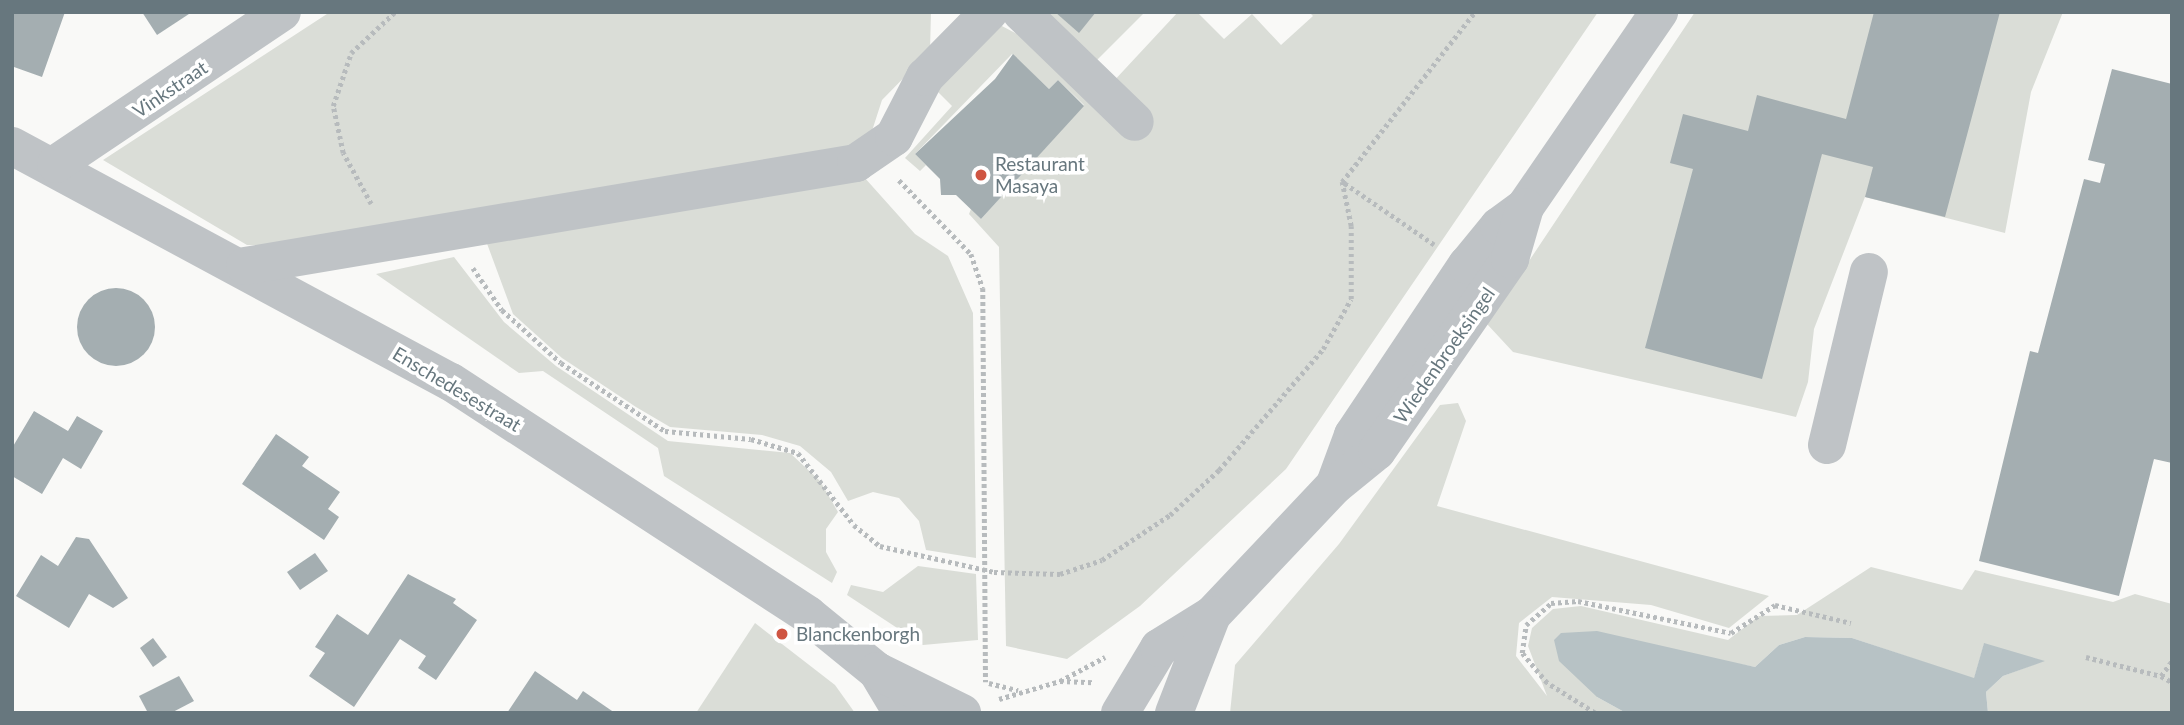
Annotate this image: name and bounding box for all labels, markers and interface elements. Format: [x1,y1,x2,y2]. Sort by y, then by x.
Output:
street label: Vinkstraat [128,56,212,122]
place label: Restaurant Masaya [995,153,1085,197]
marker: Restaurant Masaya [973,167,989,183]
street label: Wiedenbroeksingel [1389,283,1499,427]
street label: Enschedesestraat [389,342,525,436]
place label: Blanckenborgh [796,623,920,645]
marker: Blanckenborgh [774,626,790,642]

